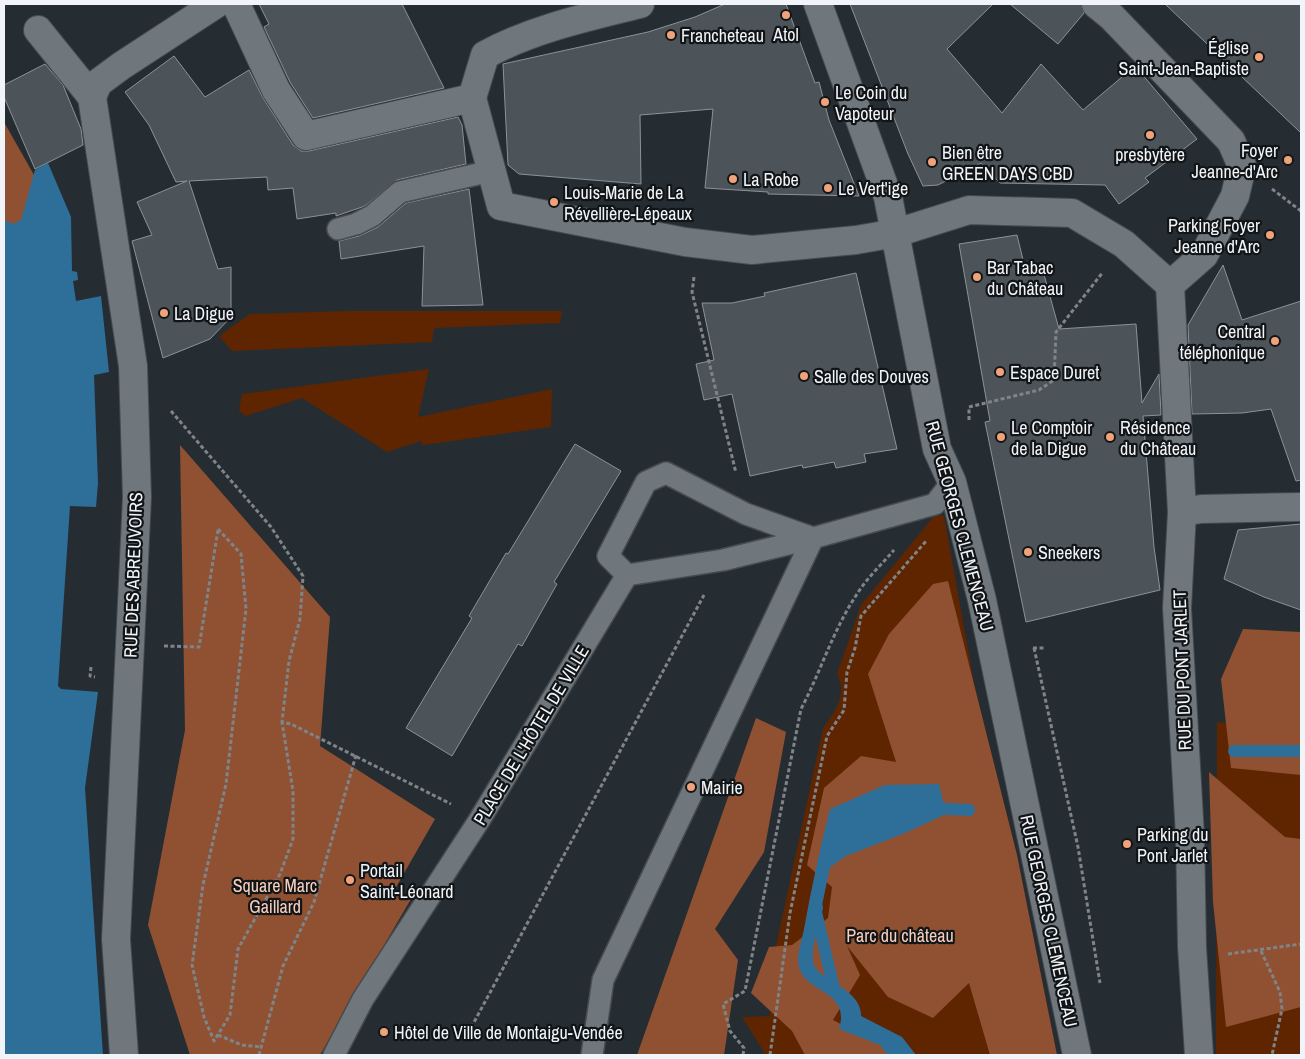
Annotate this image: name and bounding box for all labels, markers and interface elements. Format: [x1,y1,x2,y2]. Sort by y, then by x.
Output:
marker: Atol [780,9,792,21]
place label: Atol [772,22,799,47]
place label: Francheteau [681,23,764,48]
marker: Francheteau [665,29,677,41]
place label: Église Saint-Jean-Baptiste [1119,35,1249,81]
marker: Église Saint-Jean-Baptiste [1253,51,1265,63]
place label: Le Coin du Vapoteur [835,80,907,126]
marker: Le Coin du Vapoteur [819,96,831,108]
marker: presbytère [1144,129,1156,141]
place label: Foyer Jeanne-d'Arc [1191,138,1278,184]
place label: Bien être GREEN DAYS CBD [942,140,1073,186]
place label: presbytère [1115,142,1185,167]
marker: Foyer Jeanne-d'Arc [1282,154,1294,166]
marker: Bien être GREEN DAYS CBD [926,156,938,168]
place label: La Robe [743,167,799,192]
marker: La Robe [727,173,739,185]
place label: Le Vert'ige [838,176,908,201]
place label: Louis-Marie de La Révellière-Lépeaux [564,180,693,226]
marker: Le Vert'ige [822,182,834,194]
marker: Louis-Marie de La Révellière-Lépeaux [548,196,560,208]
place label: Parking Foyer Jeanne d'Arc [1168,213,1260,259]
marker: Parking Foyer Jeanne d'Arc [1264,229,1276,241]
place label: Bar Tabac du Château [987,255,1063,301]
marker: Bar Tabac du Château [971,271,983,283]
place label: La Digue [174,301,234,326]
marker: La Digue [158,307,170,319]
place label: Central téléphonique [1180,319,1265,365]
marker: Central téléphonique [1269,335,1281,347]
place label: Espace Duret [1010,360,1099,385]
place label: Salle des Douves [814,364,929,389]
marker: Espace Duret [994,366,1006,378]
marker: Salle des Douves [798,370,810,382]
place label: Le Comptoir de la Digue [1011,415,1092,461]
place label: Résidence du Château [1120,415,1196,461]
street label: RUE GEORGES CLEMENCEAU [920,418,1000,634]
marker: Le Comptoir de la Digue [995,431,1007,443]
marker: Résidence du Château [1104,431,1116,443]
street label: RUE DES ABREUVOIRS [118,492,148,658]
place label: Sneekers [1038,540,1100,565]
marker: Sneekers [1022,546,1034,558]
street label: RUE DU PONT JARLET [1167,589,1197,751]
street label: PLACE DE L'HÔTEL DE VILLE [467,640,595,830]
place label: Mairie [701,775,743,800]
marker: Mairie [685,781,697,793]
street label: RUE GEORGES CLEMENCEAU [1014,813,1084,1029]
place label: Parking du Pont Jarlet [1137,822,1208,868]
marker: Parking du Pont Jarlet [1121,838,1133,850]
place label: Portail Saint-Léonard [360,858,454,904]
park label: Square Marc Gaillard [233,873,317,919]
marker: Portail Saint-Léonard [344,874,356,886]
park label: Parc du château [846,923,954,948]
place label: Hôtel de Ville de Montaigu-Vendée [394,1020,623,1045]
marker: Hôtel de Ville de Montaigu-Vendée [378,1026,390,1038]

